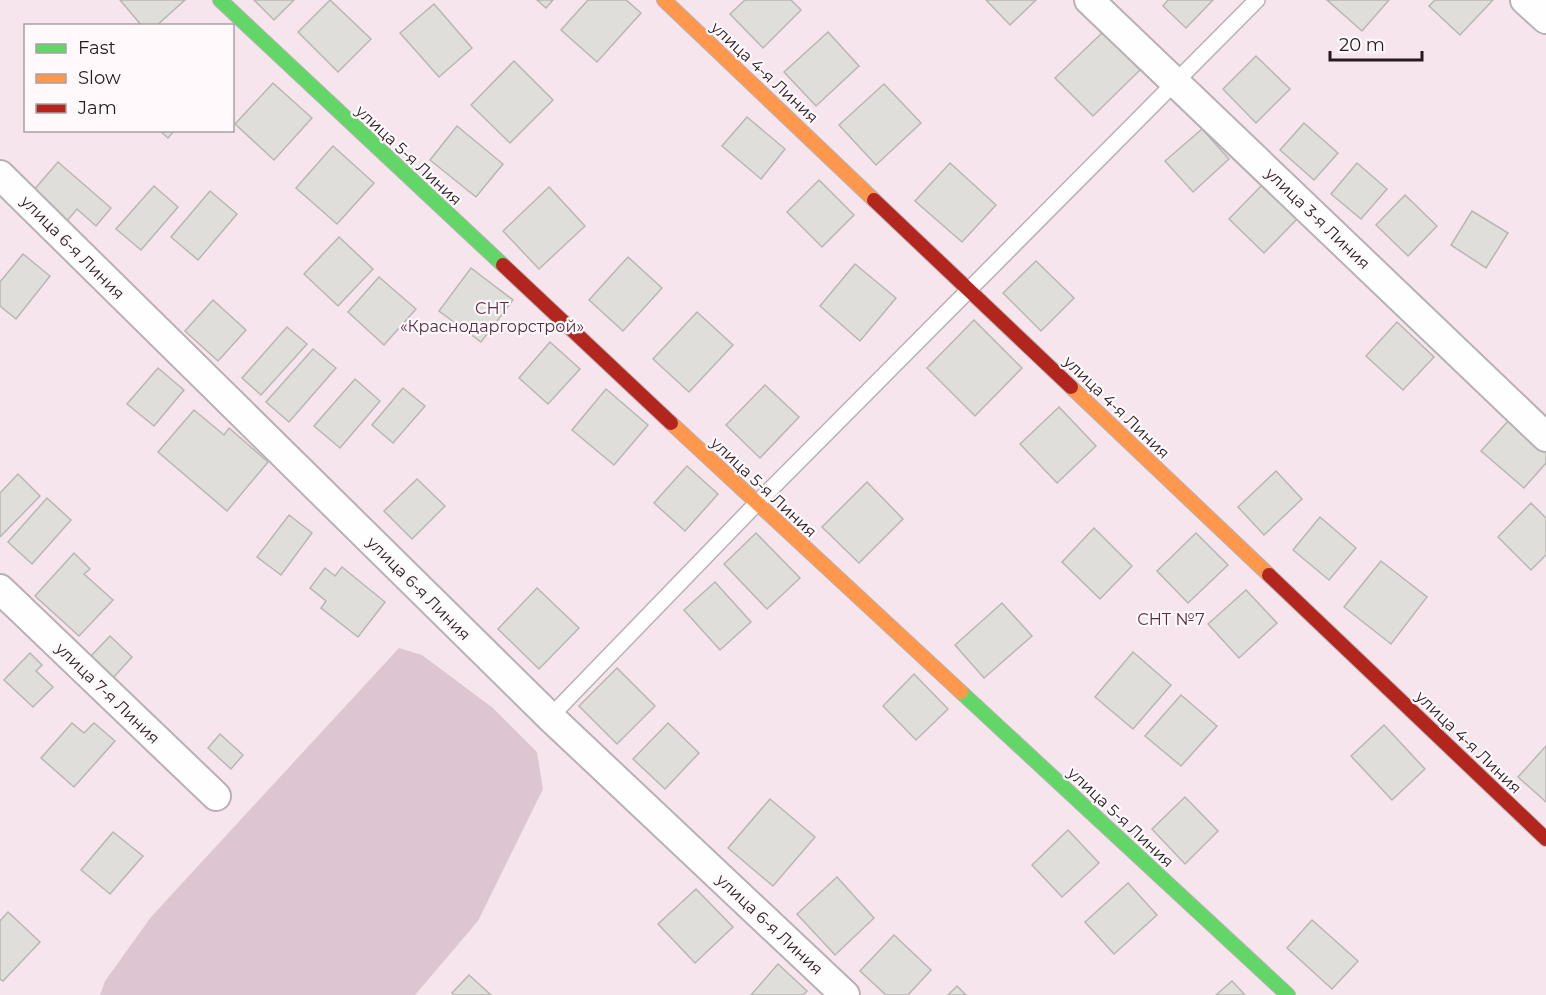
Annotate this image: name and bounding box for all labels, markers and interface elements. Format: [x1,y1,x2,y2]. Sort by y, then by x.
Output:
street label: улица 4-я Линия [706,17,822,127]
legend [24,24,234,132]
scale bar [1330,24,1422,62]
text: 20 m [1339,34,1385,56]
text: Fast [78,37,116,59]
text: Slow [78,67,121,89]
text: Jam [77,97,117,119]
street label: улица 5-я Линия [351,101,466,209]
street label: улица 3-я Линия [1261,163,1374,273]
street label: улица 6-я Линия [16,191,128,303]
park label: СНТ «Краснодаргорстрой» [400,299,584,336]
street label: улица 4-я Линия [1059,351,1173,463]
street label: улица 5-я Линия [706,433,821,541]
street label: улица 6-я Линия [362,532,474,644]
park label: СНТ №7 [1137,610,1205,629]
street label: улица 7-я Линия [51,638,164,748]
street label: улица 4-я Линия [1411,686,1525,798]
street label: улица 5-я Линия [1063,763,1178,871]
street label: улица 6-я Линия [712,869,827,979]

